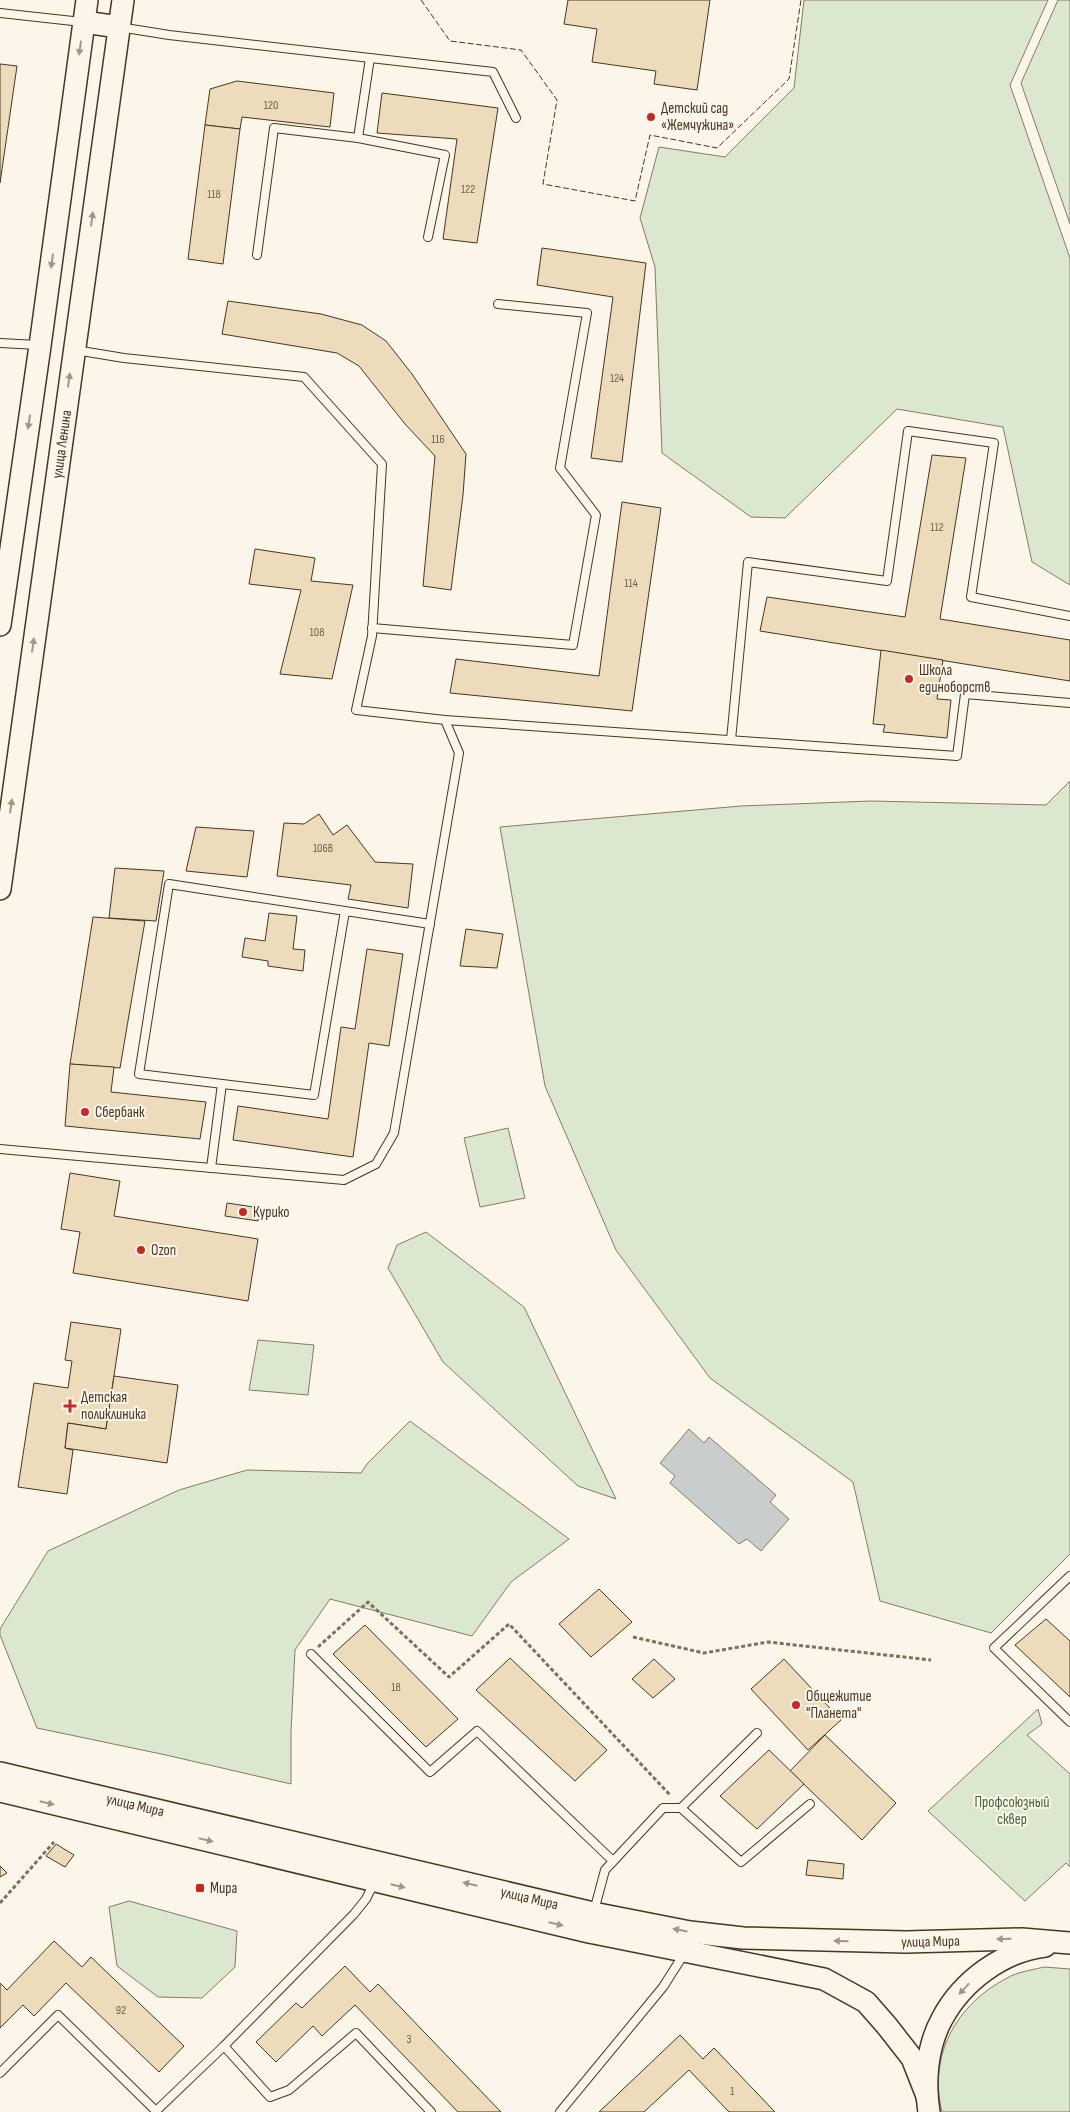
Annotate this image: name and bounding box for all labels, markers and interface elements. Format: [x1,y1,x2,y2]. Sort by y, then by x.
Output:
one-way arrow [76,41,84,57]
house number: 120 [264,98,278,113]
place label: Детский сад «Жемчужина» [661,99,734,135]
marker: Детский сад «Жемчужина» [645,111,657,123]
house number: 122 [461,182,475,197]
house number: 118 [207,187,221,202]
one-way arrow [88,211,96,227]
one-way arrow [48,254,56,270]
house number: 124 [610,371,624,386]
one-way arrow [66,372,74,388]
street label: улица Ленина [48,409,76,480]
one-way arrow [25,415,33,431]
house number: 116 [431,432,445,447]
house number: 112 [930,520,944,535]
house number: 114 [624,576,638,591]
house number: 108 [310,625,324,640]
one-way arrow [30,637,38,653]
place label: Школа единоборств [919,661,990,697]
marker: Школа единоборств [903,673,915,685]
one-way arrow [8,798,16,814]
house number: 106В [313,841,333,856]
place label: Сбербанк [95,1103,145,1122]
marker: Сбербанк [79,1106,91,1118]
place label: Курико [253,1203,290,1222]
marker: Курико [237,1206,249,1218]
place label: Ozon [151,1241,176,1260]
marker: Ozon [135,1244,147,1256]
place label: Детская поликлиника [81,1388,146,1424]
marker: Детская поликлиника [63,1399,77,1413]
house number: 18 [391,1680,401,1695]
place label: Общежитие "Планета" [806,1687,872,1723]
marker: Общежитие "Планета" [790,1699,802,1711]
street label: улица Мира [104,1789,166,1821]
park label: Профсоюзный сквер [974,1793,1050,1829]
one-way arrow [40,1799,55,1807]
one-way arrow [198,1836,213,1844]
place label: Мира [210,1879,237,1898]
one-way arrow [462,1880,477,1888]
marker: Мира [194,1882,206,1894]
one-way arrow [390,1882,405,1890]
street label: улица Мира [498,1882,560,1915]
one-way arrow [548,1920,563,1928]
one-way arrow [672,1926,687,1934]
street label: улица Мира [901,1932,960,1952]
one-way arrow [996,1936,1012,1944]
one-way arrow [833,1937,849,1945]
one-way arrow [959,1983,970,1996]
house number: 92 [116,2003,126,2018]
house number: 3 [406,2032,412,2047]
house number: 1 [730,2084,735,2099]

